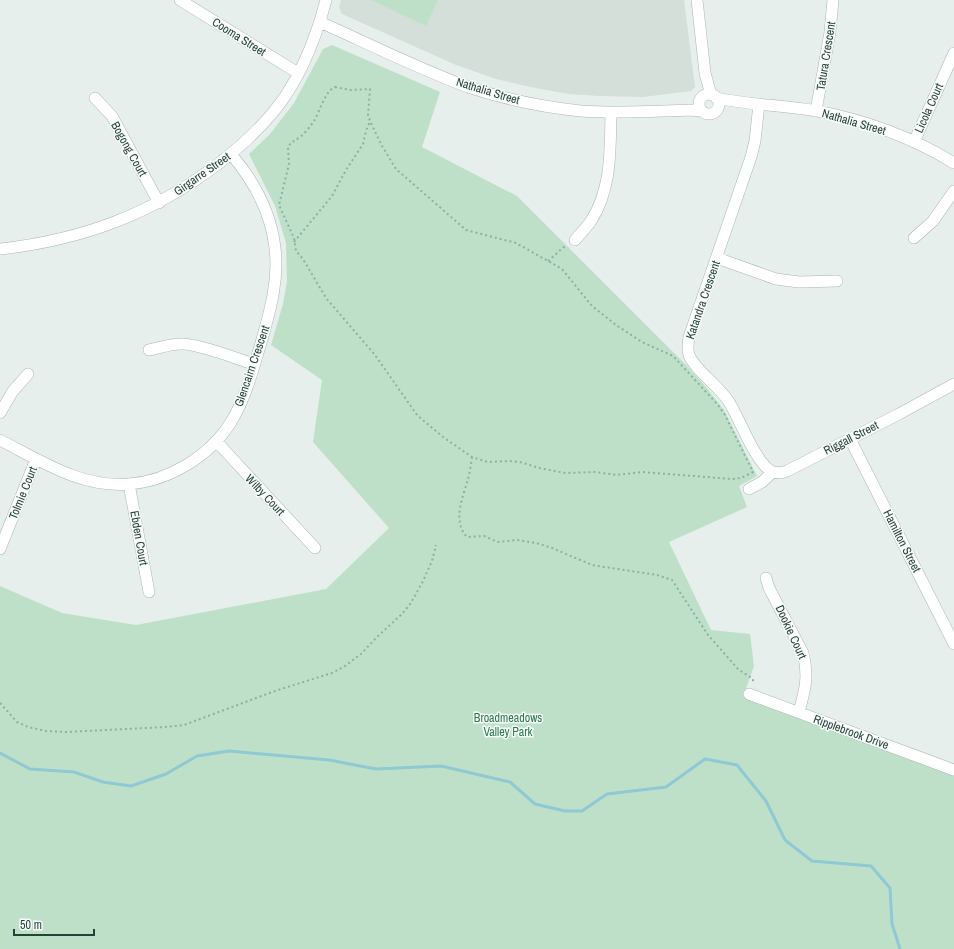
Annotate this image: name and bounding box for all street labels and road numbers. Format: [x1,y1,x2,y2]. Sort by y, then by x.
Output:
street label: Cooma Street [209,14,269,60]
street label: Tatura Crescent [813,20,839,92]
street label: Nathalia Street [454,74,522,108]
street label: Licola Court [911,80,947,135]
street label: Nathalia Street [820,105,888,139]
street label: Bogong Court [107,119,151,180]
street label: Girgarre Street [171,148,234,199]
street label: Katandra Crescent [682,258,724,341]
street label: Glencairn Crescent [231,323,273,409]
street label: Riggall Street [821,417,881,459]
street label: Tolmie Court [5,464,41,522]
street label: Wilby Court [242,471,289,519]
street label: Hamilton Street [879,507,925,575]
street label: Ebden Court [126,509,152,567]
street label: Dookie Court [771,602,811,662]
street label: Ripplebrook Drive [811,711,891,753]

